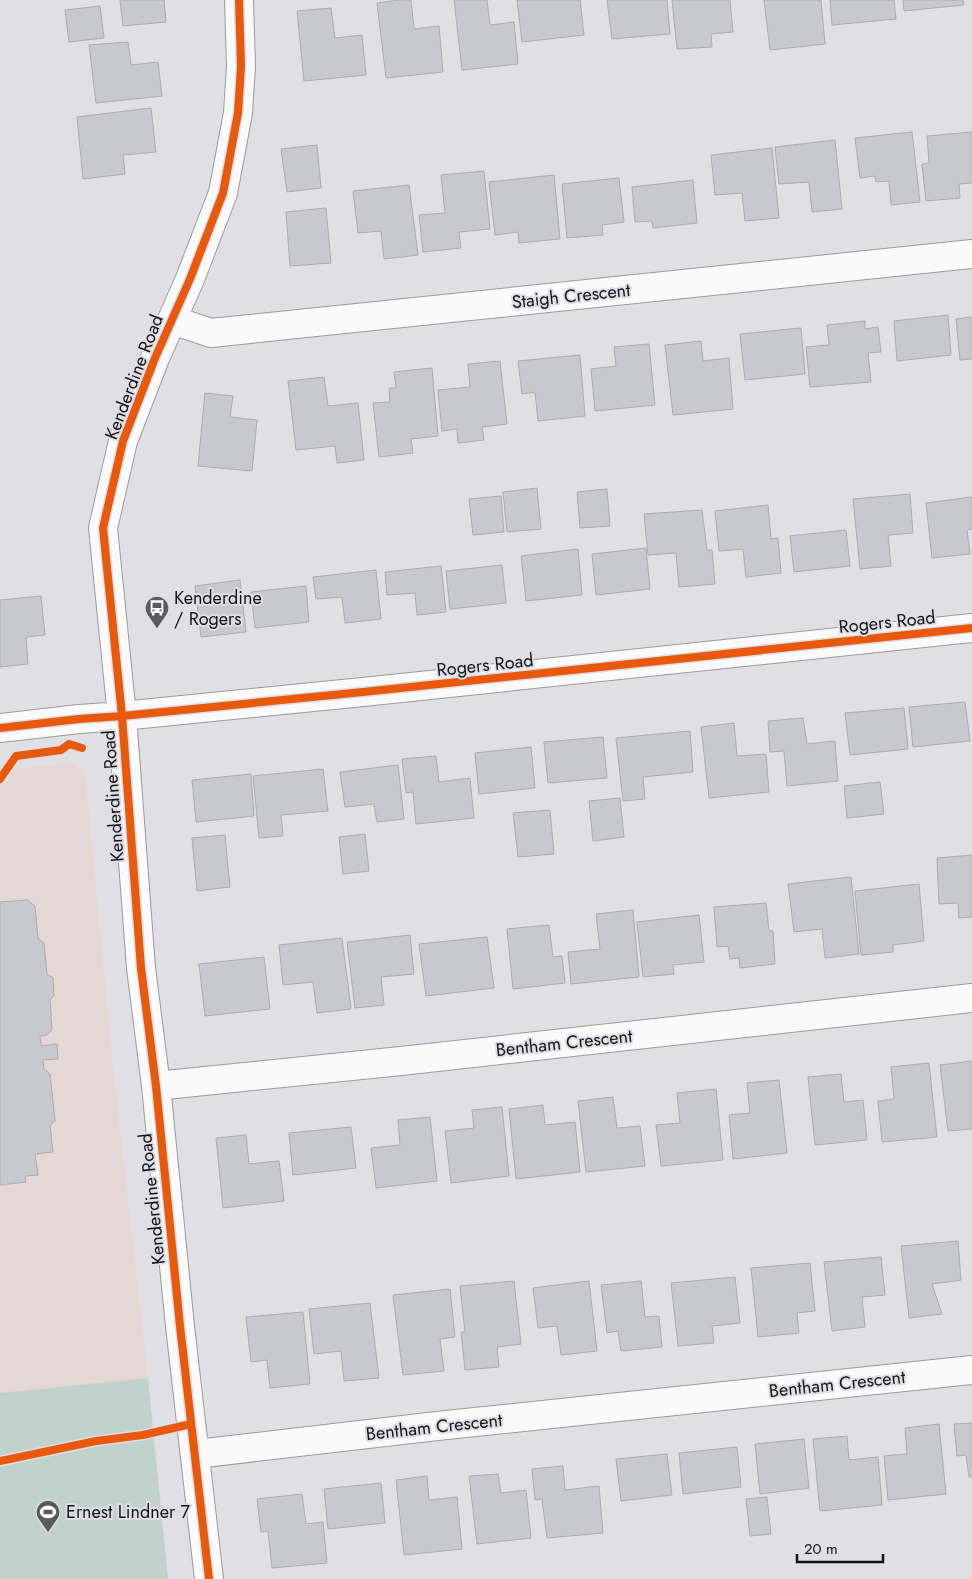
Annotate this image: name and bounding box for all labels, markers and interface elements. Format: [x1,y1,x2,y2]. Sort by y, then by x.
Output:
street label: Staigh Crescent [510,277,632,315]
street label: Kenderdine Road [98,311,170,443]
place label: Kenderdine / Rogers [174,585,262,632]
bus stop icon: Kenderdine / Rogers [144,595,170,629]
street label: Rogers Road [837,604,937,640]
street label: Rogers Road [435,647,535,683]
street label: Kenderdine Road [95,729,131,863]
street label: Bentham Crescent [494,1023,634,1063]
street label: Kenderdine Road [132,1132,172,1266]
street label: Bentham Crescent [767,1364,907,1404]
street label: Bentham Crescent [364,1407,504,1447]
sports icon: Ernest Lindner 7 [35,1499,61,1533]
place label: Ernest Lindner 7 [66,1499,191,1525]
scale bar [797,1532,883,1564]
text: 20 m [804,1538,838,1560]

